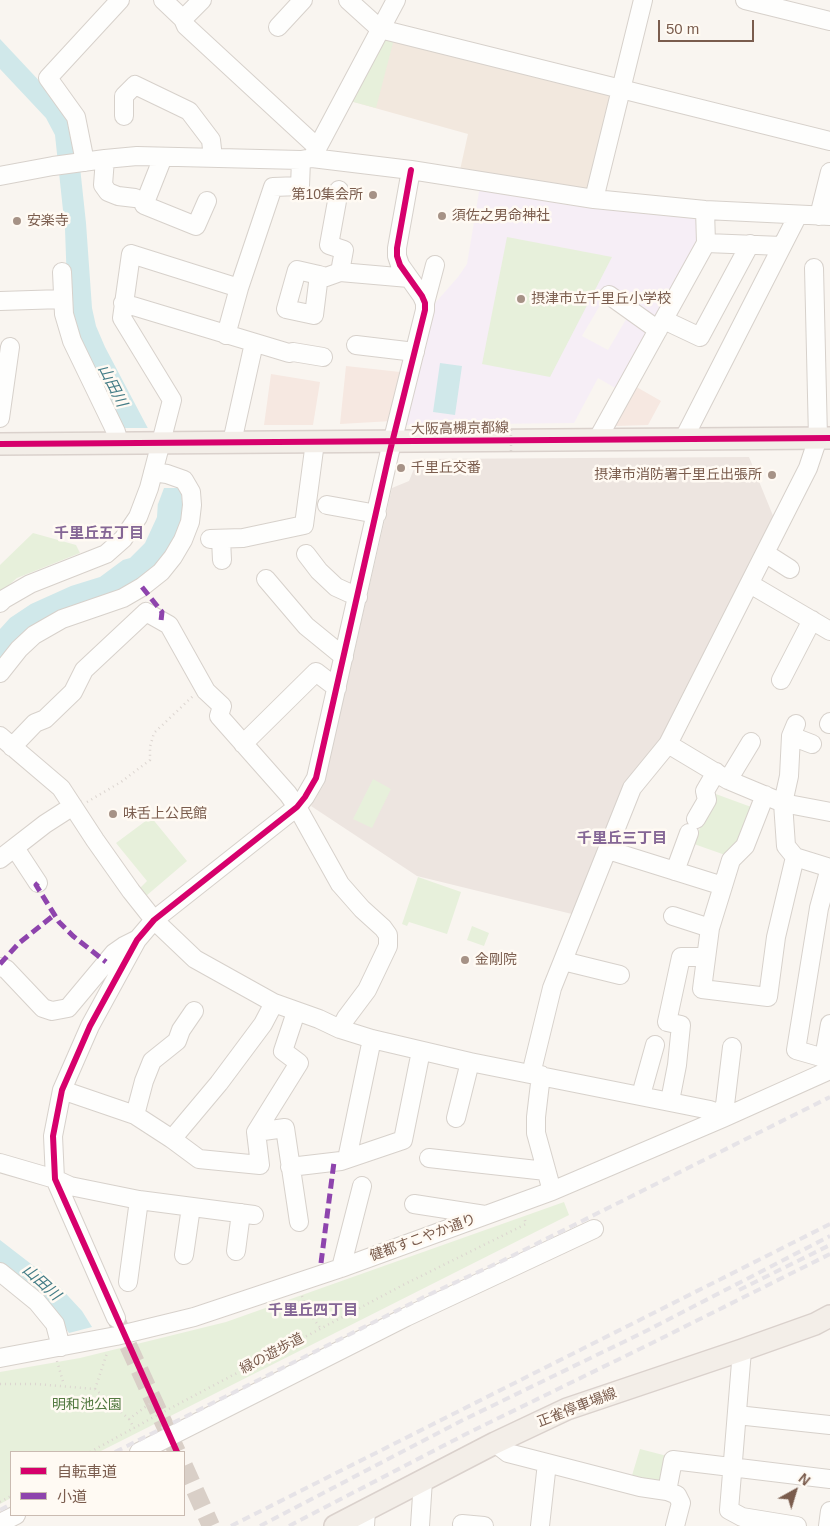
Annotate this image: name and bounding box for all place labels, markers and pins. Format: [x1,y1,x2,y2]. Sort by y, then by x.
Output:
place label: 第10集会所 [291,187,363,203]
marker: 第10集会所 [367,189,379,201]
place label: 須佐之男命神社 [452,208,550,224]
marker: 須佐之男命神社 [436,210,448,222]
place label: 安楽寺 [27,213,69,229]
marker: 安楽寺 [11,215,23,227]
place label: 摂津市立千里丘小学校 [531,291,671,307]
marker: 摂津市立千里丘小学校 [515,293,527,305]
place label: 千里丘交番 [411,460,481,476]
marker: 千里丘交番 [395,462,407,474]
place label: 摂津市消防署千里丘出張所 [594,467,762,483]
marker: 摂津市消防署千里丘出張所 [766,469,778,481]
place label: 味舌上公民館 [123,806,207,822]
marker: 味舌上公民館 [107,808,119,820]
place label: 金剛院 [475,952,517,968]
marker: 金剛院 [459,954,471,966]

